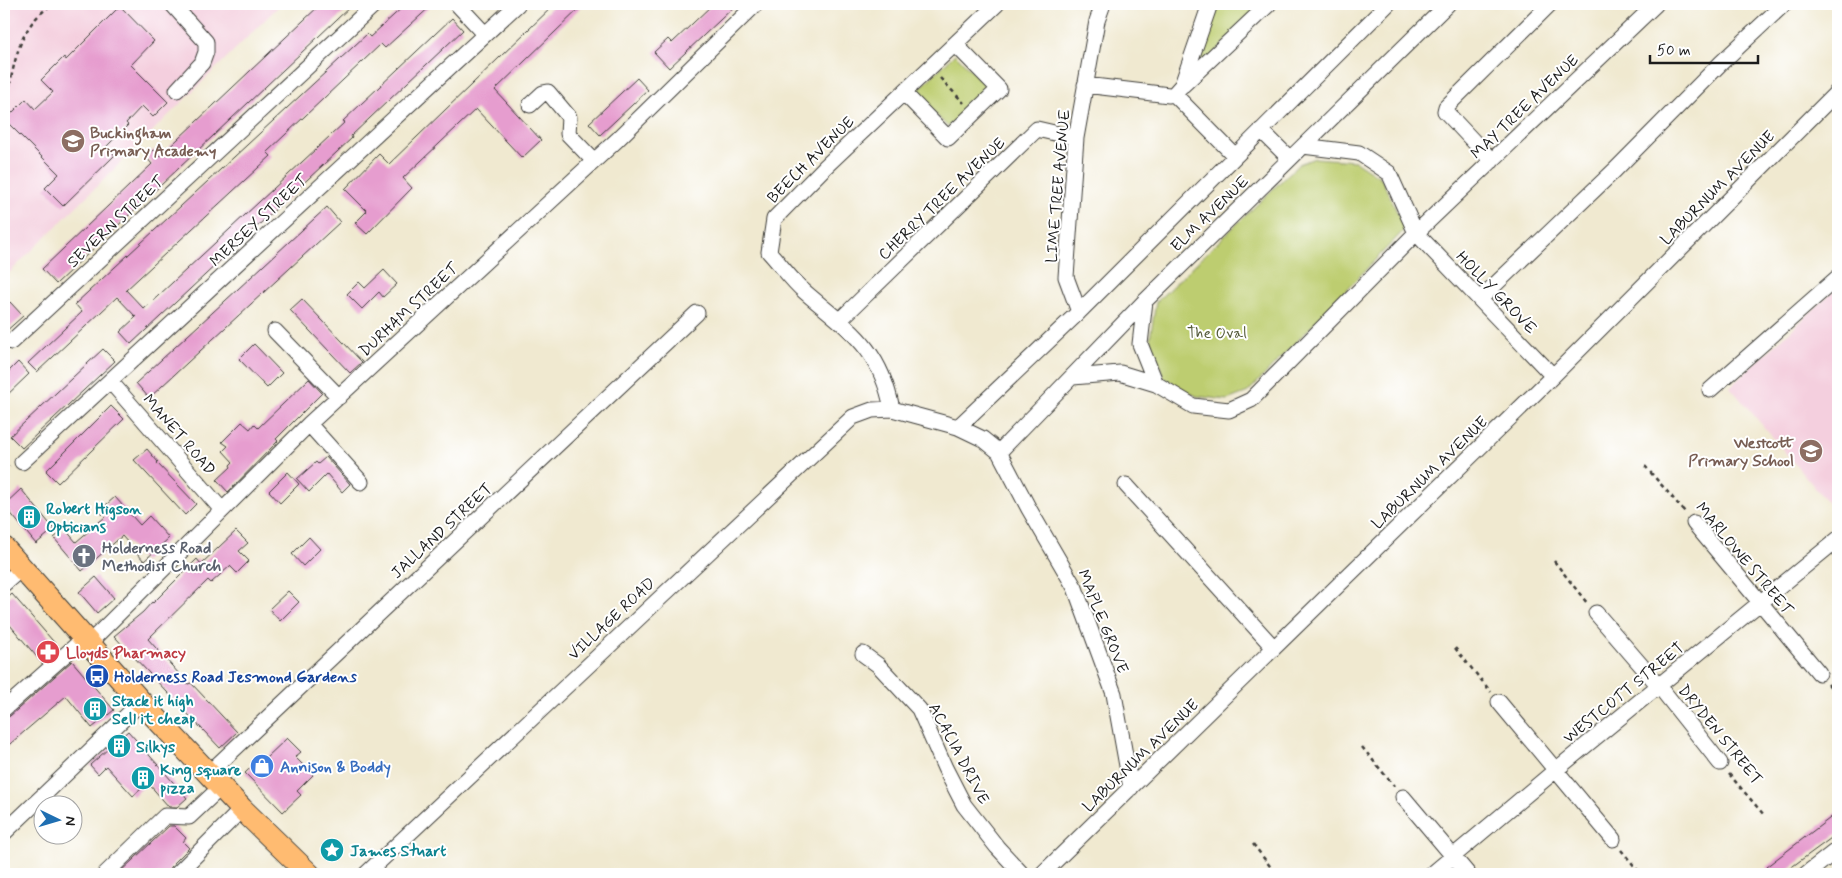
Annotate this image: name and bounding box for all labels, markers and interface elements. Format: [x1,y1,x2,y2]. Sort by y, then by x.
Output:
scale bar [1650,32,1757,64]
text: 50 m [1657,41,1691,61]
street label: MAY TREE AVENUE [1466,50,1584,164]
street label: LIME TREE AVENUE [1041,108,1076,264]
street label: BEECH AVENUE [763,112,859,208]
place label: Buckingham Primary Academy [90,123,216,162]
street label: LABURNUM AVENUE [1656,126,1780,250]
school or university icon: Buckingham Primary Academy [60,128,86,154]
street label: CHERRY TREE AVENUE [874,133,1010,265]
street label: MERSEY STREET [206,169,313,272]
street label: SEVERN STREET [63,171,170,273]
street label: ELM AVENUE [1166,171,1254,257]
street label: HOLLY GROVE [1451,247,1541,339]
street label: DURHAM STREET [355,258,464,362]
park label: The Oval [1187,323,1247,344]
street label: MANET ROAD [138,390,220,480]
street label: LABURNUM AVENUE [1367,412,1493,534]
place label: Westcott Primary School [1688,433,1795,472]
school or university icon: Westcott Primary School [1798,438,1824,464]
street label: JALLAND STREET [387,479,497,584]
street label: MARLOWE STREET [1690,498,1798,621]
place label: Robert Higson Opticians [46,499,142,538]
building icon: Robert Higson Opticians [16,504,42,530]
place label: Holderness Road Methodist Church [102,538,222,577]
church icon: Holderness Road Methodist Church [71,543,97,569]
street label: MAPLE GROVE [1072,567,1133,677]
street label: VILLAGE ROAD [564,573,660,665]
street label: WESTCOTT STREET [1559,638,1689,749]
pharmacy icon: Lloyds Pharmacy [35,639,61,665]
place label: Lloyds Pharmacy [66,643,186,664]
bus stop icon: Holderness Road Jesmond Gardens [84,663,110,689]
place label: Holderness Road Jesmond Gardens [114,667,358,688]
street label: DRYDEN STREET [1673,680,1767,789]
place label: Stack it high Sell it cheap [112,691,195,730]
street label: LABURNUM AVENUE [1078,695,1204,817]
building icon: Stack it high Sell it cheap [82,696,108,722]
street label: ACACIA DRIVE [923,700,994,808]
building icon: Silkys [106,733,132,759]
place label: Silkys [136,737,175,758]
shop icon: Annison & Boddy [249,753,275,779]
place label: Annison & Boddy [280,757,391,778]
place label: King square pizza [160,760,242,799]
building icon: King square pizza [130,765,156,791]
north arrow [32,796,82,846]
text: N [61,816,79,826]
place icon: James Stuart [319,837,345,863]
place label: James Stuart [350,841,446,862]

